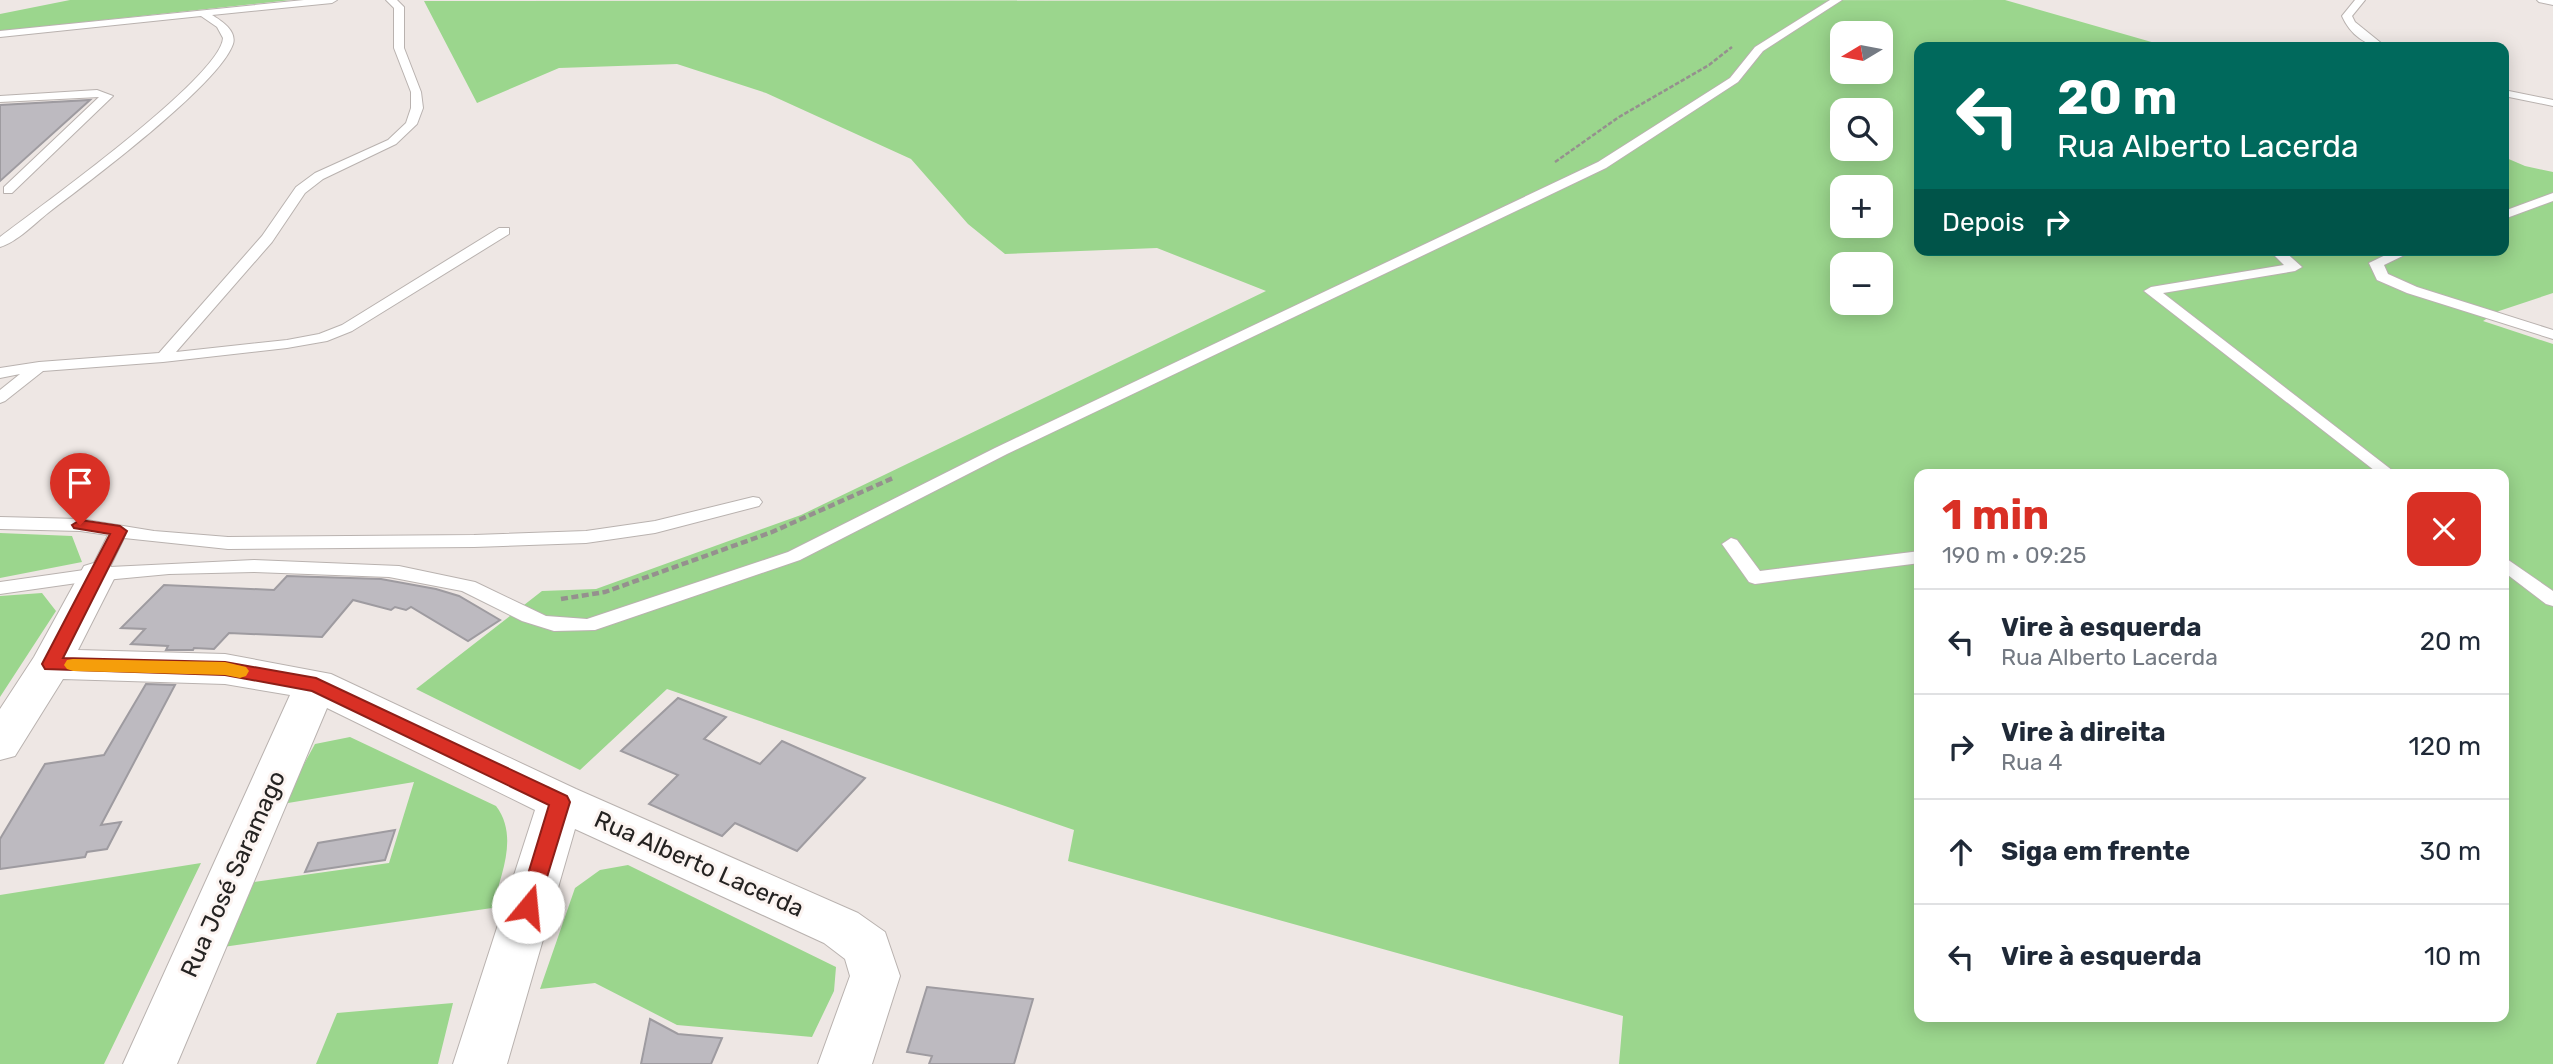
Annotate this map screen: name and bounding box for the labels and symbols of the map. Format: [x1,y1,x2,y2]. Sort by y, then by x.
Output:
north arrow [1830,21,1894,84]
pin [50,453,110,525]
street label: Rua José Saramago [175,766,291,982]
street label: Rua Alberto Lacerda [590,805,808,923]
position arrow [491,870,565,944]

